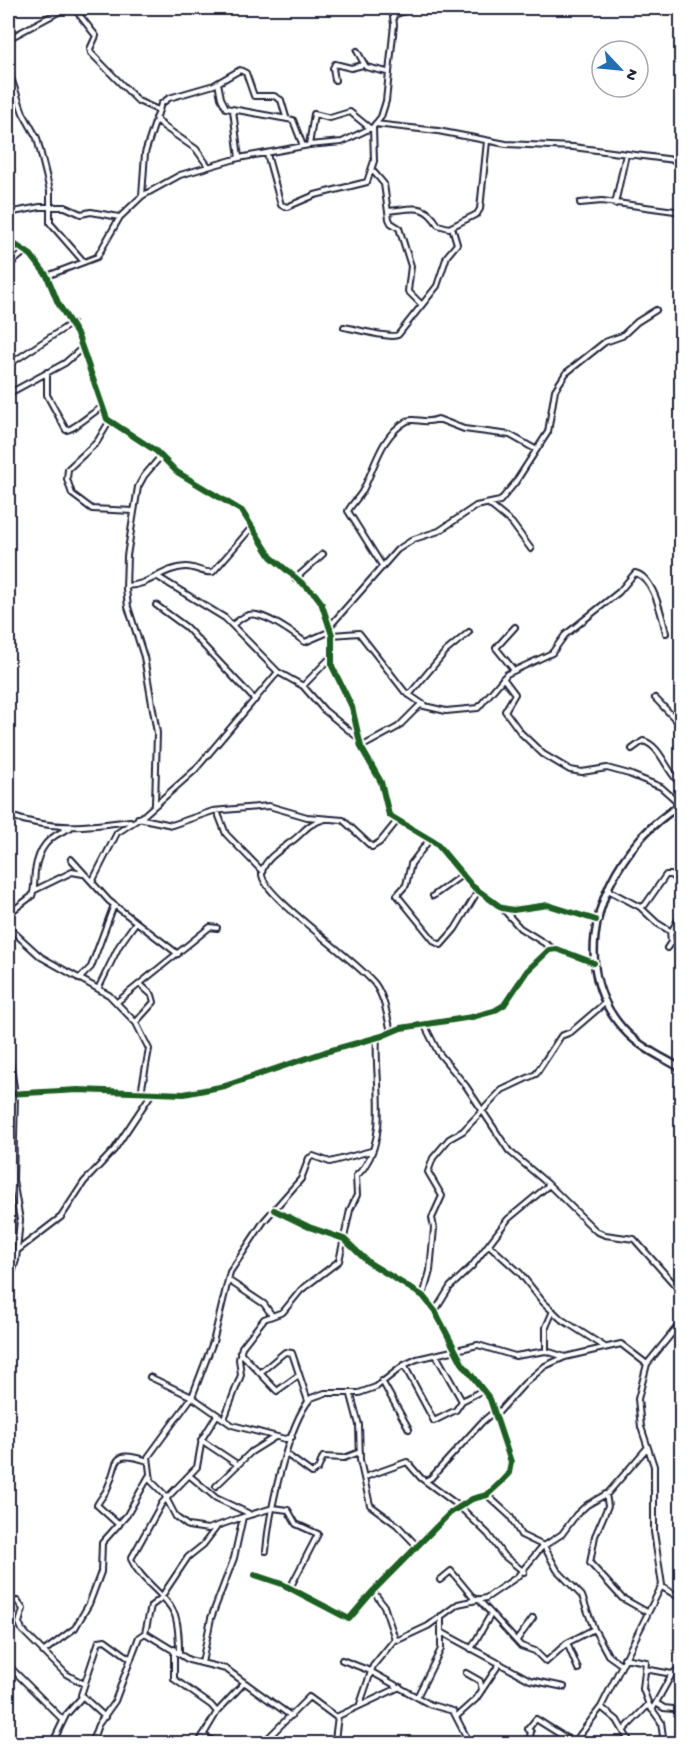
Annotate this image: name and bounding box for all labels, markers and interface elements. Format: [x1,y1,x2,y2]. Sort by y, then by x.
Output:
north arrow [590,39,650,99]
text: N [619,65,641,83]

